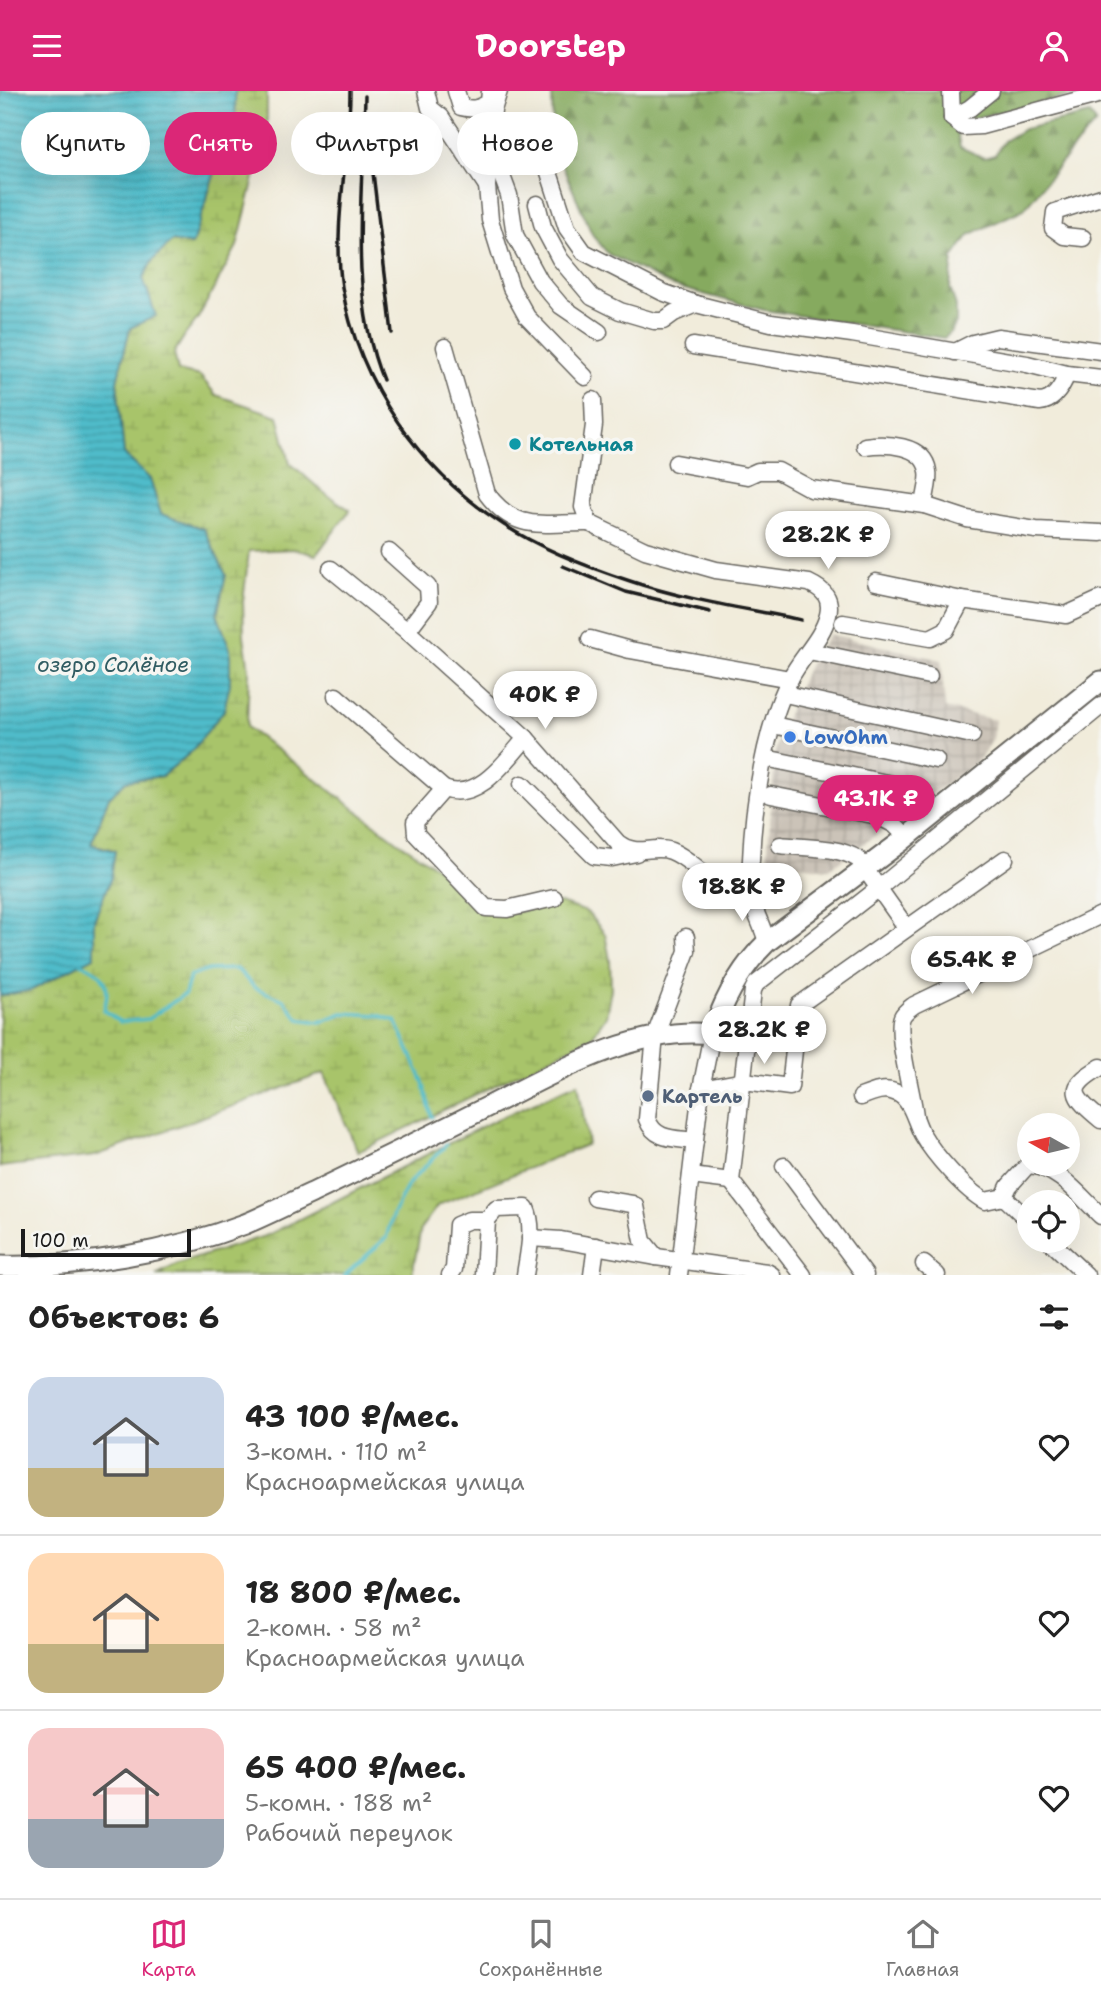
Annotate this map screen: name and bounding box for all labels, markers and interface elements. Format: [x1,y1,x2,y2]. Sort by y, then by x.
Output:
text: Doorstep [475,24,626,67]
icon: menu [28,27,66,65]
icon: person [1035,27,1073,65]
chip: Купить [21,112,150,175]
chip: Снять [164,112,277,175]
chip: Фильтры [291,112,443,175]
chip: Новое [457,112,578,175]
place label: Котельная [529,432,634,457]
marker: Котельная [507,436,523,452]
pin: 28.2K ₽ [763,511,893,571]
text: 28.2K ₽ [781,519,875,549]
water label: озеро Солёное [37,651,189,679]
pin: 40K ₽ [496,671,594,731]
text: 40K ₽ [509,679,581,709]
place label: LowOhm [804,725,888,750]
marker: LowOhm [782,729,798,745]
pin: 43.1K ₽ [811,775,941,835]
text: 43.1K ₽ [834,783,918,813]
pin: 18.8K ₽ [677,863,807,923]
text: 18.8K ₽ [698,871,786,901]
pin: 65.4K ₽ [907,937,1037,996]
text: 65.4K ₽ [927,944,1017,974]
pin: 28.2K ₽ [699,1007,829,1066]
text: 28.2K ₽ [717,1014,811,1044]
place label: Картель [662,1084,743,1109]
marker: Картель [640,1088,656,1104]
north arrow [1017,1113,1080,1176]
map controls [1017,1113,1080,1253]
button: locate [1017,1190,1080,1253]
scale bar [21,1226,191,1258]
text: 100 m [32,1228,89,1253]
text: Объектов: 6 [28,1297,220,1338]
icon: filters [1035,1298,1073,1336]
text: 43 100 ₽/мес. [245,1396,459,1437]
icon: home [84,1405,168,1489]
icon: heart [1035,1428,1073,1466]
text: 3-комн. · 110 m² [245,1437,427,1467]
text: Красноармейская улица [245,1467,525,1497]
text: 18 800 ₽/мес. [245,1572,461,1613]
icon: home [84,1581,168,1665]
icon: heart [1035,1604,1073,1642]
text: 2-комн. · 58 m² [245,1613,422,1643]
text: Красноармейская улица [245,1643,525,1673]
text: 65 400 ₽/мес. [245,1747,466,1788]
icon: home [84,1756,168,1840]
icon: heart [1035,1779,1073,1817]
text: 5-комн. · 188 m² [245,1788,432,1818]
text: Рабочий переулок [245,1818,453,1848]
tab: Карта [141,1915,196,1982]
tab: Сохранённые [479,1915,603,1982]
tab: Главная [886,1915,960,1982]

